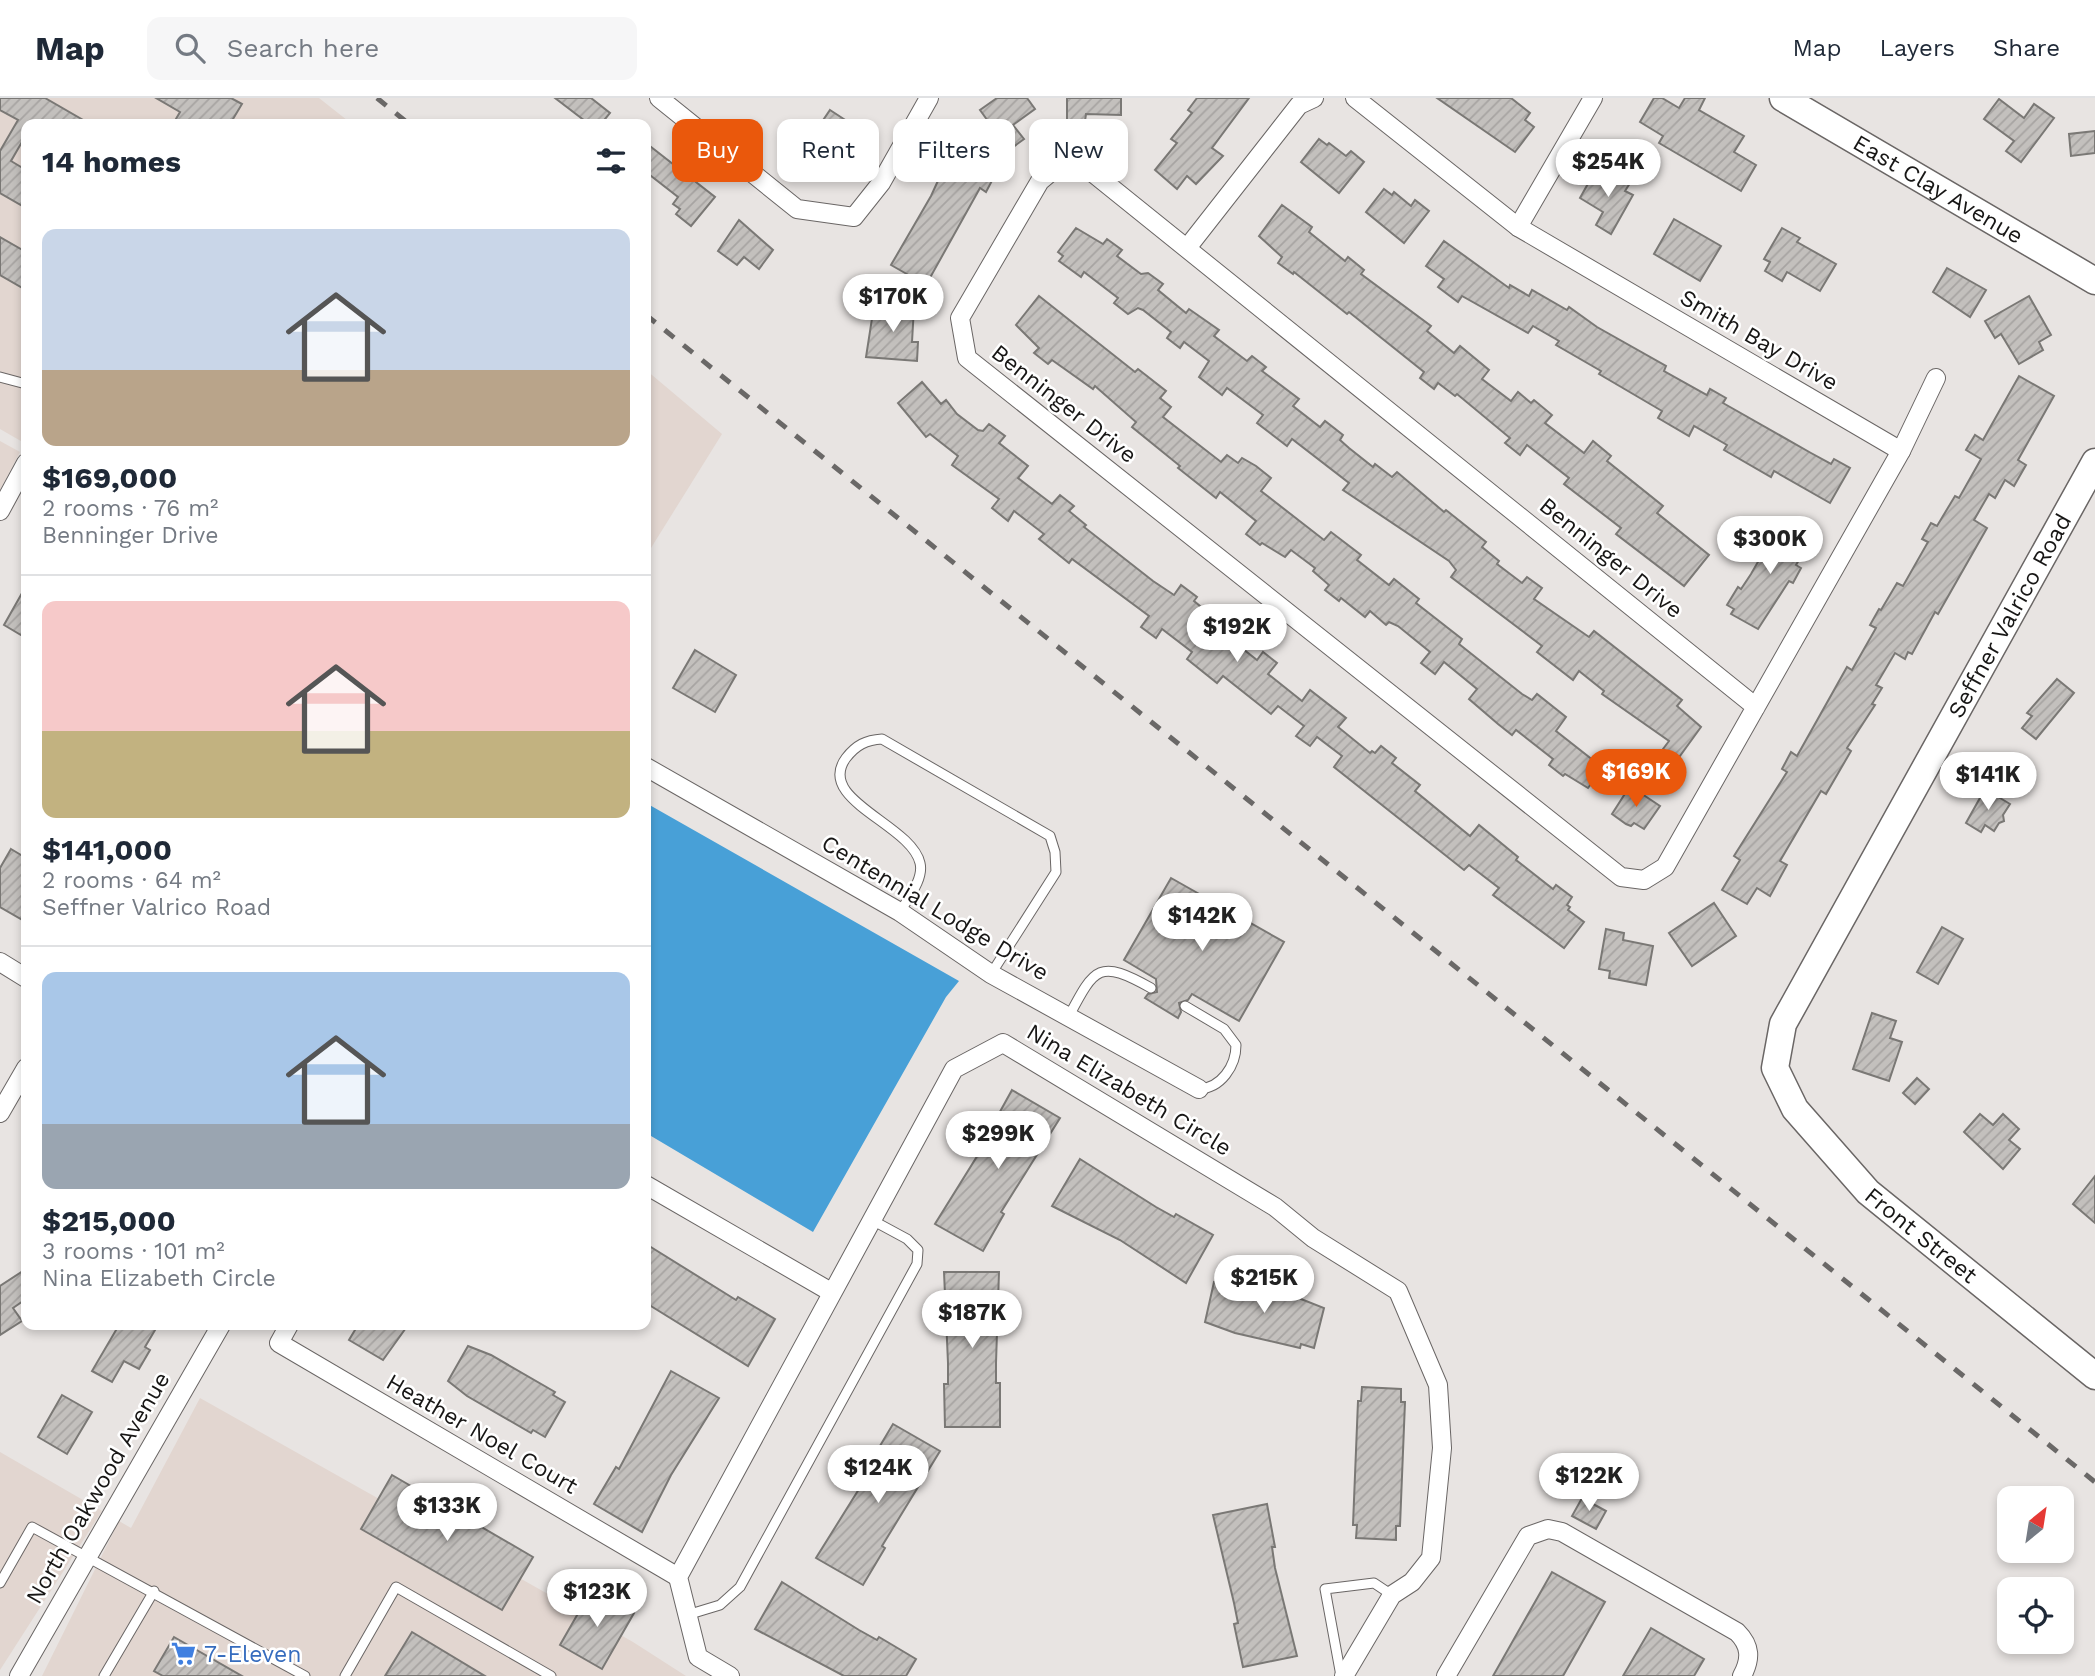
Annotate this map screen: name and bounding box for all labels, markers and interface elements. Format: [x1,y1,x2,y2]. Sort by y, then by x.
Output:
search box [147,17,637,80]
text: Map [35,29,105,68]
icon: search [171,29,209,67]
text: Search here [227,33,379,63]
text: Map [1793,34,1841,62]
text: Layers [1879,34,1955,62]
text: Share [1993,34,2060,62]
chip: Buy [672,119,763,182]
chip: Rent [777,119,879,182]
chip: Filters [893,119,1015,182]
chip: New [1029,119,1128,182]
street label: East Clay Avenue [1849,129,2028,249]
pin: $254K [1559,140,1657,199]
icon: filters [592,142,630,180]
text: 14 homes [42,144,181,179]
text: $254K [1572,148,1644,175]
icon: home [273,274,399,400]
pin: $170K [844,274,942,334]
text: $170K [859,283,927,310]
street label: Smith Bay Drive [1675,284,1843,396]
street label: Benninger Drive [986,339,1142,469]
text: $169,000 [42,460,177,495]
street label: Benninger Drive [1534,492,1688,624]
text: 2 rooms · 76 m² [42,495,218,522]
street label: Seffner Valrico Road [1943,509,2077,723]
pin: $300K [1721,517,1819,576]
text: Benninger Drive [42,522,219,549]
text: $300K [1733,525,1807,552]
pin: $192K [1188,604,1286,664]
text: $192K [1203,613,1271,640]
icon: home [273,646,399,772]
pin: $169K [1587,750,1685,809]
pin: $141K [1939,752,2037,812]
text: $169K [1602,758,1670,785]
text: $141K [1956,761,2020,788]
street label: Centennial Lodge Drive [817,829,1053,987]
text: $141,000 [42,832,172,867]
text: 2 rooms · 64 m² [42,867,221,894]
text: Seffner Valrico Road [42,894,271,921]
pin: $142K [1153,894,1251,953]
text: $142K [1168,902,1236,929]
icon: home [273,1017,399,1143]
street label: Nina Elizabeth Circle [1022,1018,1236,1162]
pin: $299K [949,1112,1047,1171]
text: $299K [962,1120,1034,1147]
street label: Front Street [1859,1181,1983,1289]
text: $215,000 [42,1203,176,1238]
text: 3 rooms · 101 m² [42,1238,225,1265]
pin: $215K [1215,1256,1313,1315]
text: $215K [1230,1264,1298,1291]
text: Nina Elizabeth Circle [42,1265,276,1292]
pin: $187K [923,1290,1021,1350]
text: $187K [938,1299,1006,1326]
street label: North Oakwood Avenue [20,1367,176,1609]
street label: Heather Noel Court [382,1368,583,1500]
pin: $124K [829,1446,927,1505]
text: $124K [844,1454,912,1481]
pin: $122K [1540,1454,1638,1513]
text: $122K [1555,1462,1623,1489]
pin: $133K [398,1484,496,1543]
north arrow [1997,1486,2074,1563]
map controls [1997,1486,2074,1654]
text: $133K [413,1492,481,1519]
pin: $123K [548,1570,646,1629]
button: locate [1997,1577,2074,1654]
text: $123K [563,1578,631,1605]
supermarket icon: 7-Eleven [170,1640,198,1668]
place label: 7-Eleven [204,1641,302,1668]

